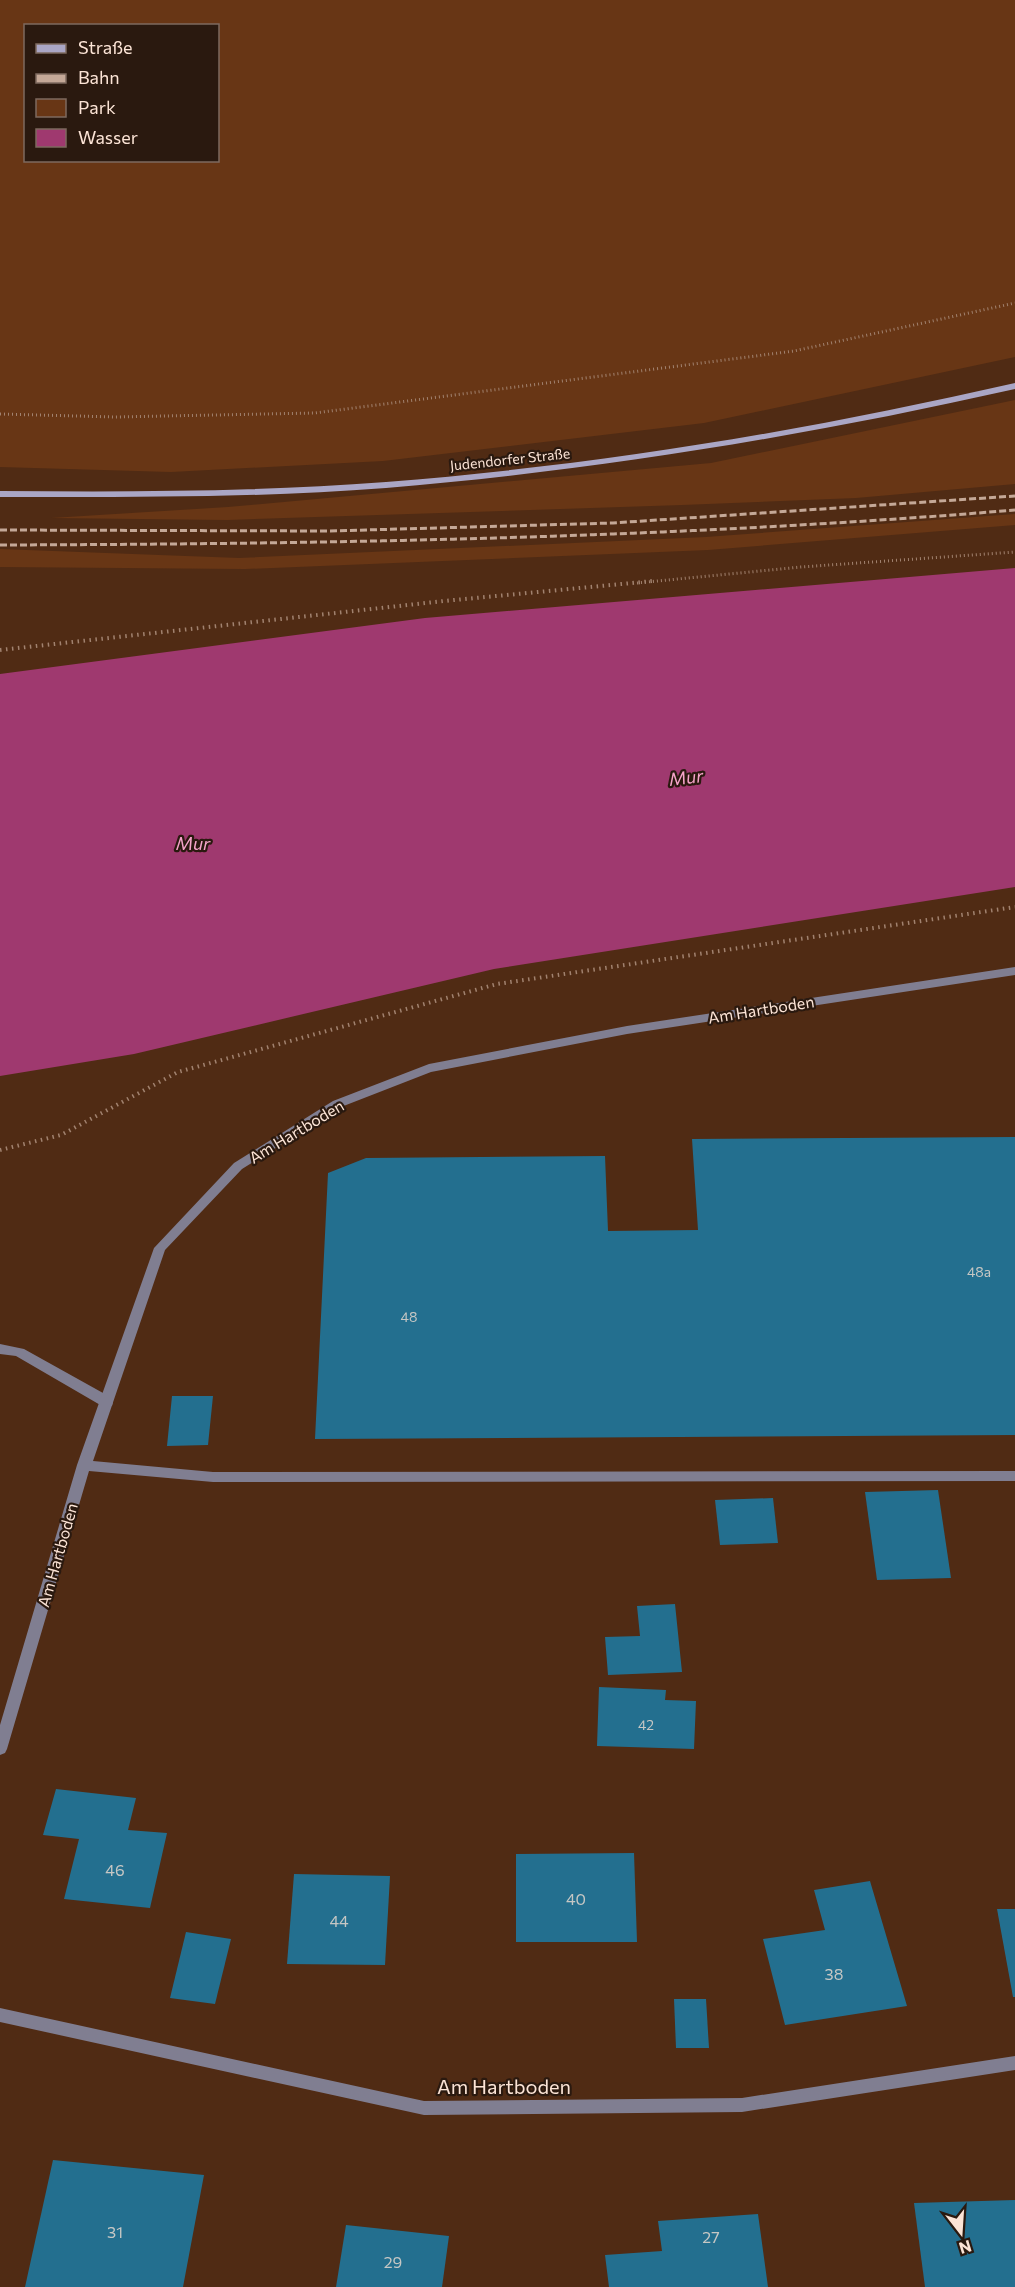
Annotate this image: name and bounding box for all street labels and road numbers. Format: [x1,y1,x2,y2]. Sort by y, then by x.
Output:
street label: Judendorfer Straße [449,444,571,474]
street label: Am Hartboden [707,991,815,1027]
street label: Am Hartboden [245,1095,347,1167]
street label: Am Hartboden [33,1501,81,1609]
street label: Am Hartboden [437,2074,571,2098]

